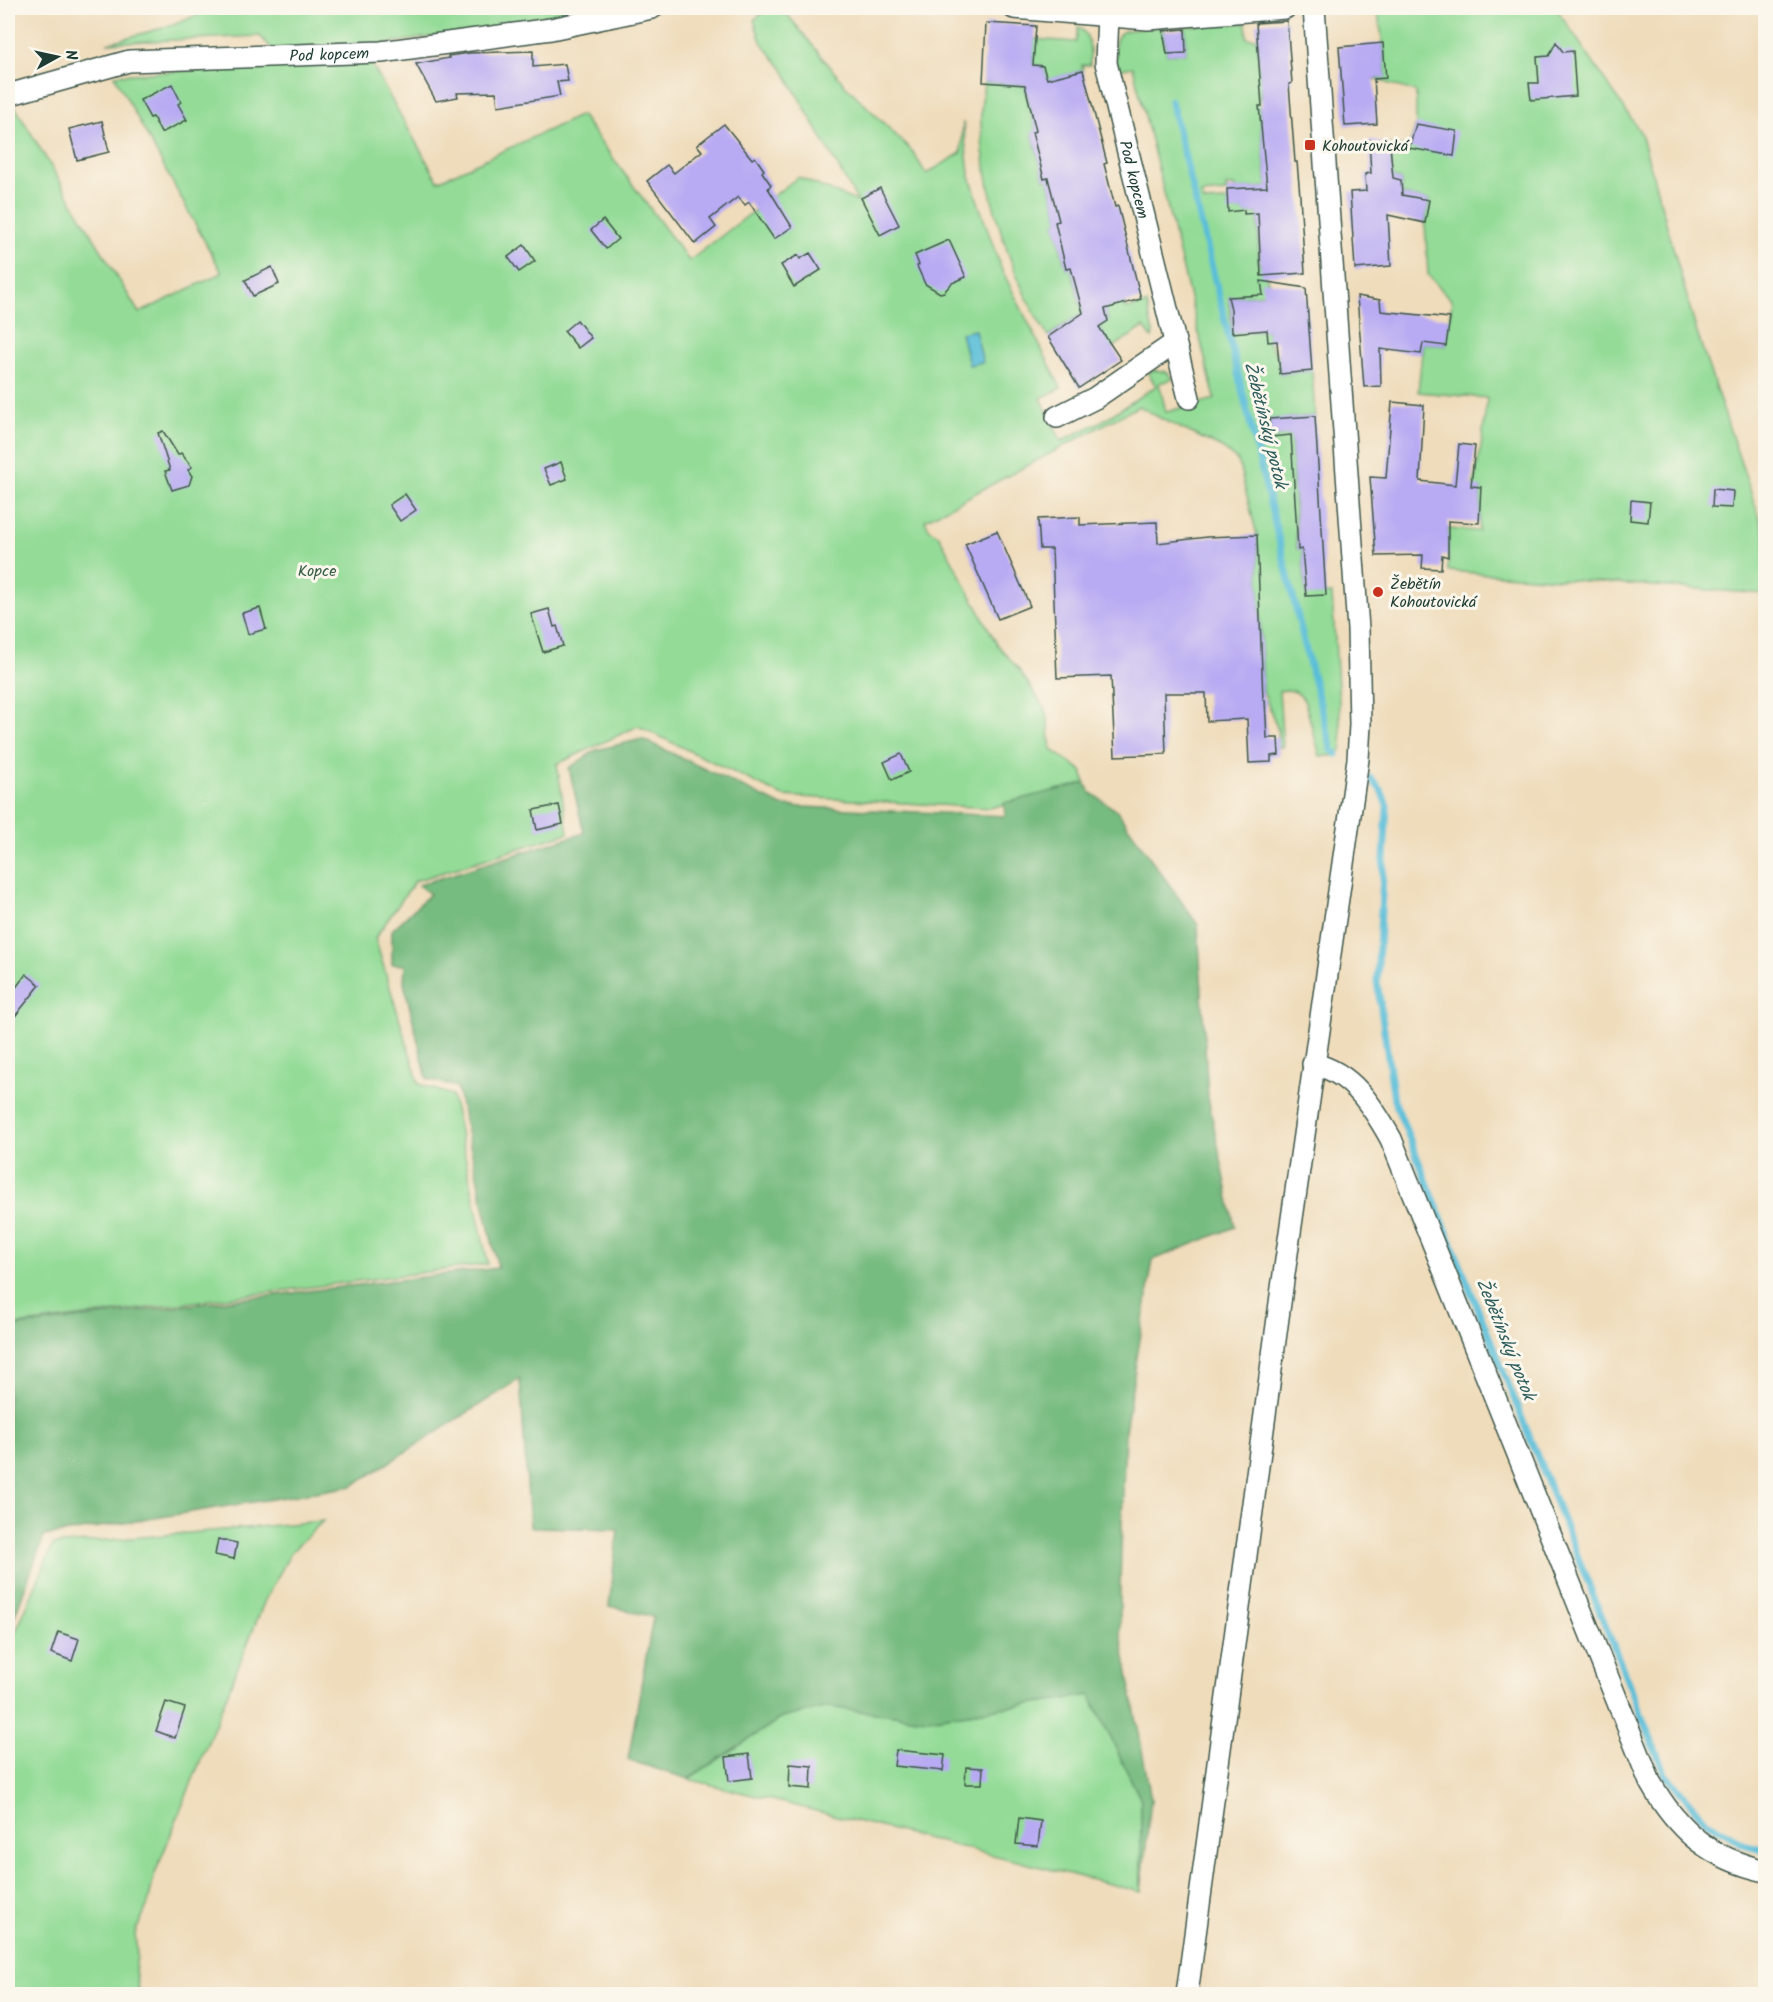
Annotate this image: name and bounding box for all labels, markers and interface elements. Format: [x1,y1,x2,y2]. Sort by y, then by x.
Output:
north arrow [27,27,87,87]
street label: Pod kopcem [289,41,370,69]
text: N [57,48,83,62]
place label: Kohoutovická [1322,134,1410,159]
street label: Pod kopcem [1112,138,1155,222]
marker: Kohoutovická [1303,138,1317,152]
water label: Žebětínský potok [1235,359,1295,494]
park label: Kopce [298,559,336,584]
place label: Žebětín Kohoutovická [1390,572,1478,615]
marker: Žebětín Kohoutovická [1371,585,1385,599]
water label: Žebětínský potok [1467,1274,1543,1407]

